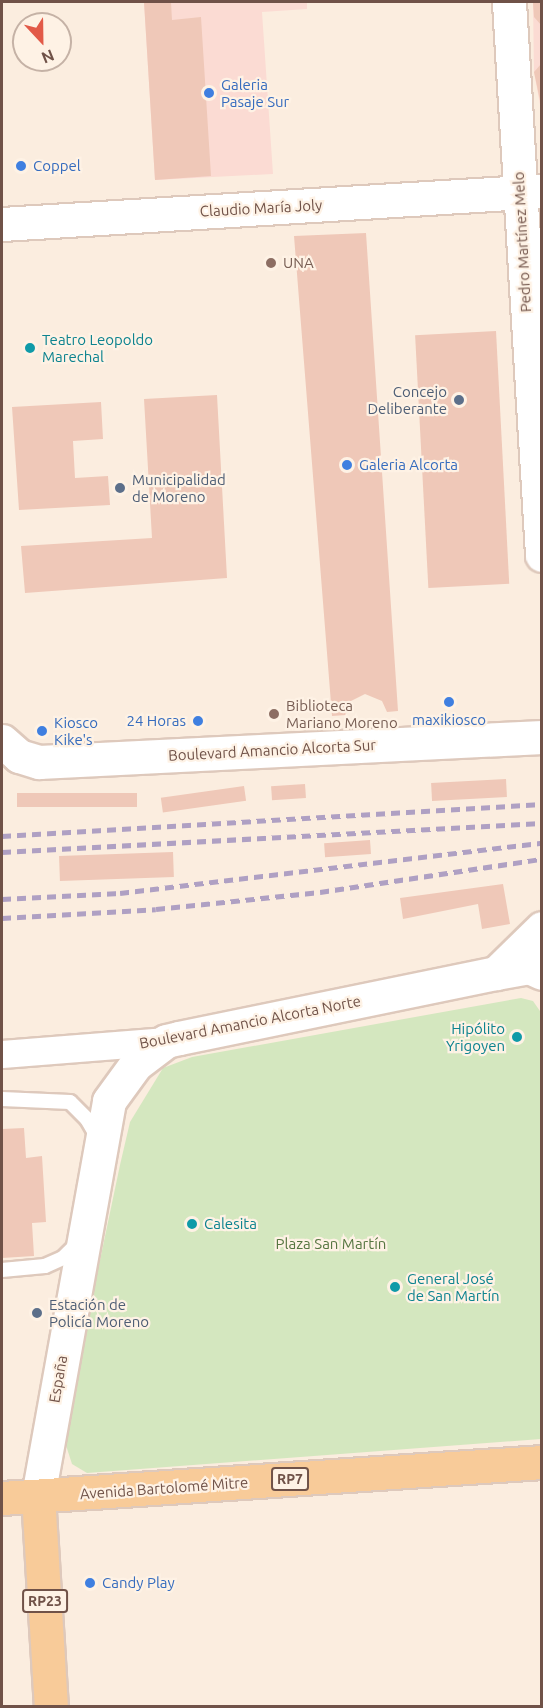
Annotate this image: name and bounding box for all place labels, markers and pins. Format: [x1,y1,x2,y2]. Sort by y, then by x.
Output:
place label: Galeria Pasaje Sur [221,75,289,110]
marker: Galeria Pasaje Sur [202,86,216,100]
place label: Coppel [33,157,81,175]
marker: Coppel [14,159,28,173]
place label: UNA [283,254,314,272]
marker: UNA [264,256,278,270]
place label: Teatro Leopoldo Marechal [42,330,153,365]
marker: Teatro Leopoldo Marechal [23,341,37,355]
place label: Concejo Deliberante [367,382,447,417]
marker: Concejo Deliberante [452,393,466,407]
place label: Galeria Alcorta [359,456,458,474]
marker: Galeria Alcorta [340,458,354,472]
place label: Municipalidad de Moreno [132,470,226,505]
marker: Municipalidad de Moreno [113,481,127,495]
marker: maxikiosco [442,695,456,709]
place label: Biblioteca Mariano Moreno [286,696,398,731]
marker: Biblioteca Mariano Moreno [267,707,281,721]
place label: maxikiosco [412,711,486,729]
place label: 24 Horas [127,712,186,730]
place label: Kiosco Kike's [54,713,98,748]
marker: 24 Horas [191,714,205,728]
marker: Kiosco Kike's [35,724,49,738]
place label: Hipólito Yrigoyen [446,1019,505,1054]
marker: Hipólito Yrigoyen [510,1030,524,1044]
place label: Calesita [204,1215,257,1233]
marker: Calesita [185,1217,199,1231]
place label: General José de San Martín [407,1269,500,1304]
marker: General José de San Martín [388,1280,402,1294]
place label: Estación de Policía Moreno [49,1295,149,1330]
marker: Estación de Policía Moreno [30,1306,44,1320]
place label: Candy Play [102,1574,175,1592]
marker: Candy Play [83,1576,97,1590]

